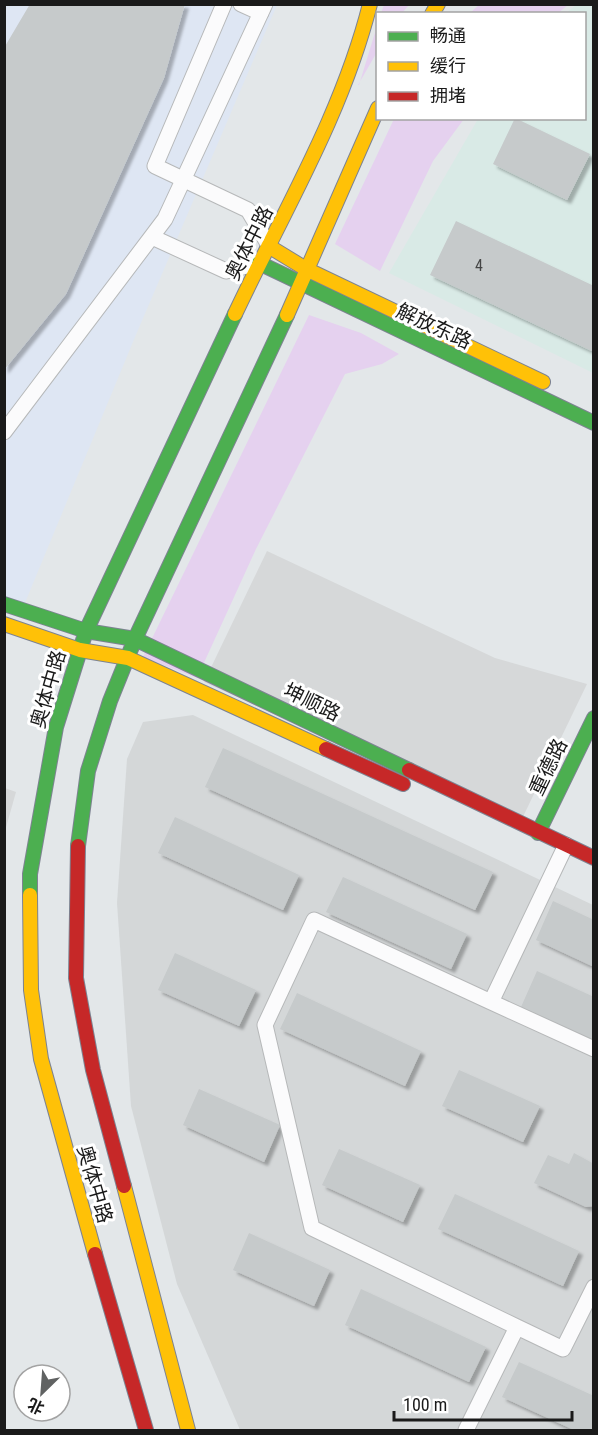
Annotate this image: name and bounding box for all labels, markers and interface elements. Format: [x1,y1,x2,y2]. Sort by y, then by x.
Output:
legend [376,12,586,120]
text: 畅通 [430,25,466,46]
text: 缓行 [430,55,466,76]
text: 拥堵 [430,85,466,106]
street label: 奥体中路 [220,202,278,284]
house number: 4 [475,256,483,275]
street label: 解放东路 [393,298,475,354]
street label: 奥体中路 [25,647,71,731]
street label: 坤顺路 [280,678,344,726]
street label: 重德路 [524,735,572,799]
street label: 奥体中路 [72,1142,118,1226]
north arrow [12,1363,72,1423]
scale bar [394,1384,572,1422]
text: 北 [25,1394,47,1418]
text: 100 m [403,1394,447,1415]

